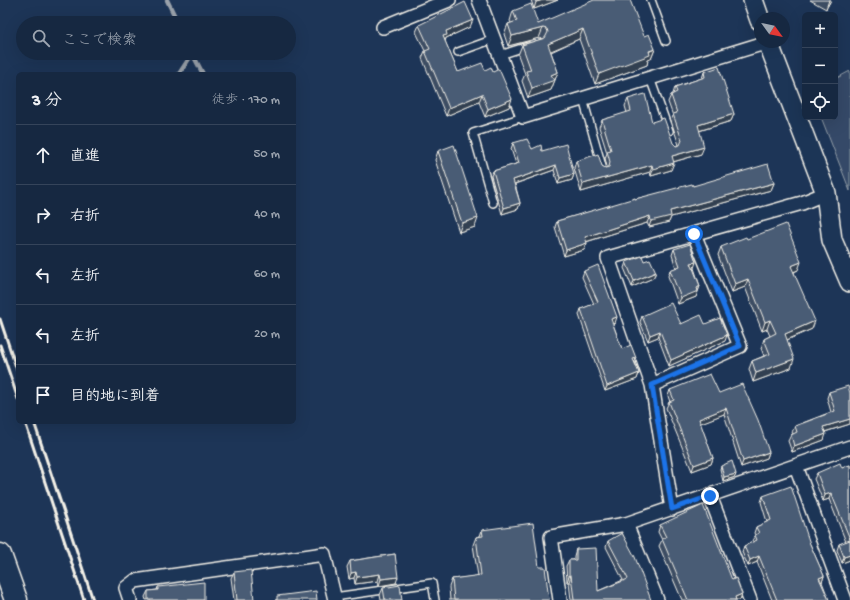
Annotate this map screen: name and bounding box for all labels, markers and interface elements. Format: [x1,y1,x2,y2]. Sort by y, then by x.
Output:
north arrow [754,12,790,48]
map controls [802,12,838,120]
button: + [802,12,838,48]
search box [16,16,296,60]
icon: search [30,27,52,49]
text: ここで検索 [62,32,137,50]
button: − [802,48,838,84]
button: locate [802,84,838,120]
text: 3 分 [32,92,62,112]
text: 徒歩 · 170 m [212,93,280,108]
icon: ahead [32,144,54,166]
text: 50 m [253,147,280,162]
text: 直進 [70,148,100,166]
icon: right [32,204,54,226]
text: 40 m [254,207,280,222]
text: 右折 [70,208,100,226]
route start [685,225,703,243]
icon: left [32,264,54,286]
text: 60 m [254,267,280,282]
text: 左折 [70,268,100,286]
icon: left [32,324,54,346]
text: 20 m [254,327,280,342]
text: 左折 [70,328,100,346]
icon: arrive [32,384,54,406]
text: 目的地に到着 [70,388,160,406]
route end [701,487,719,505]

